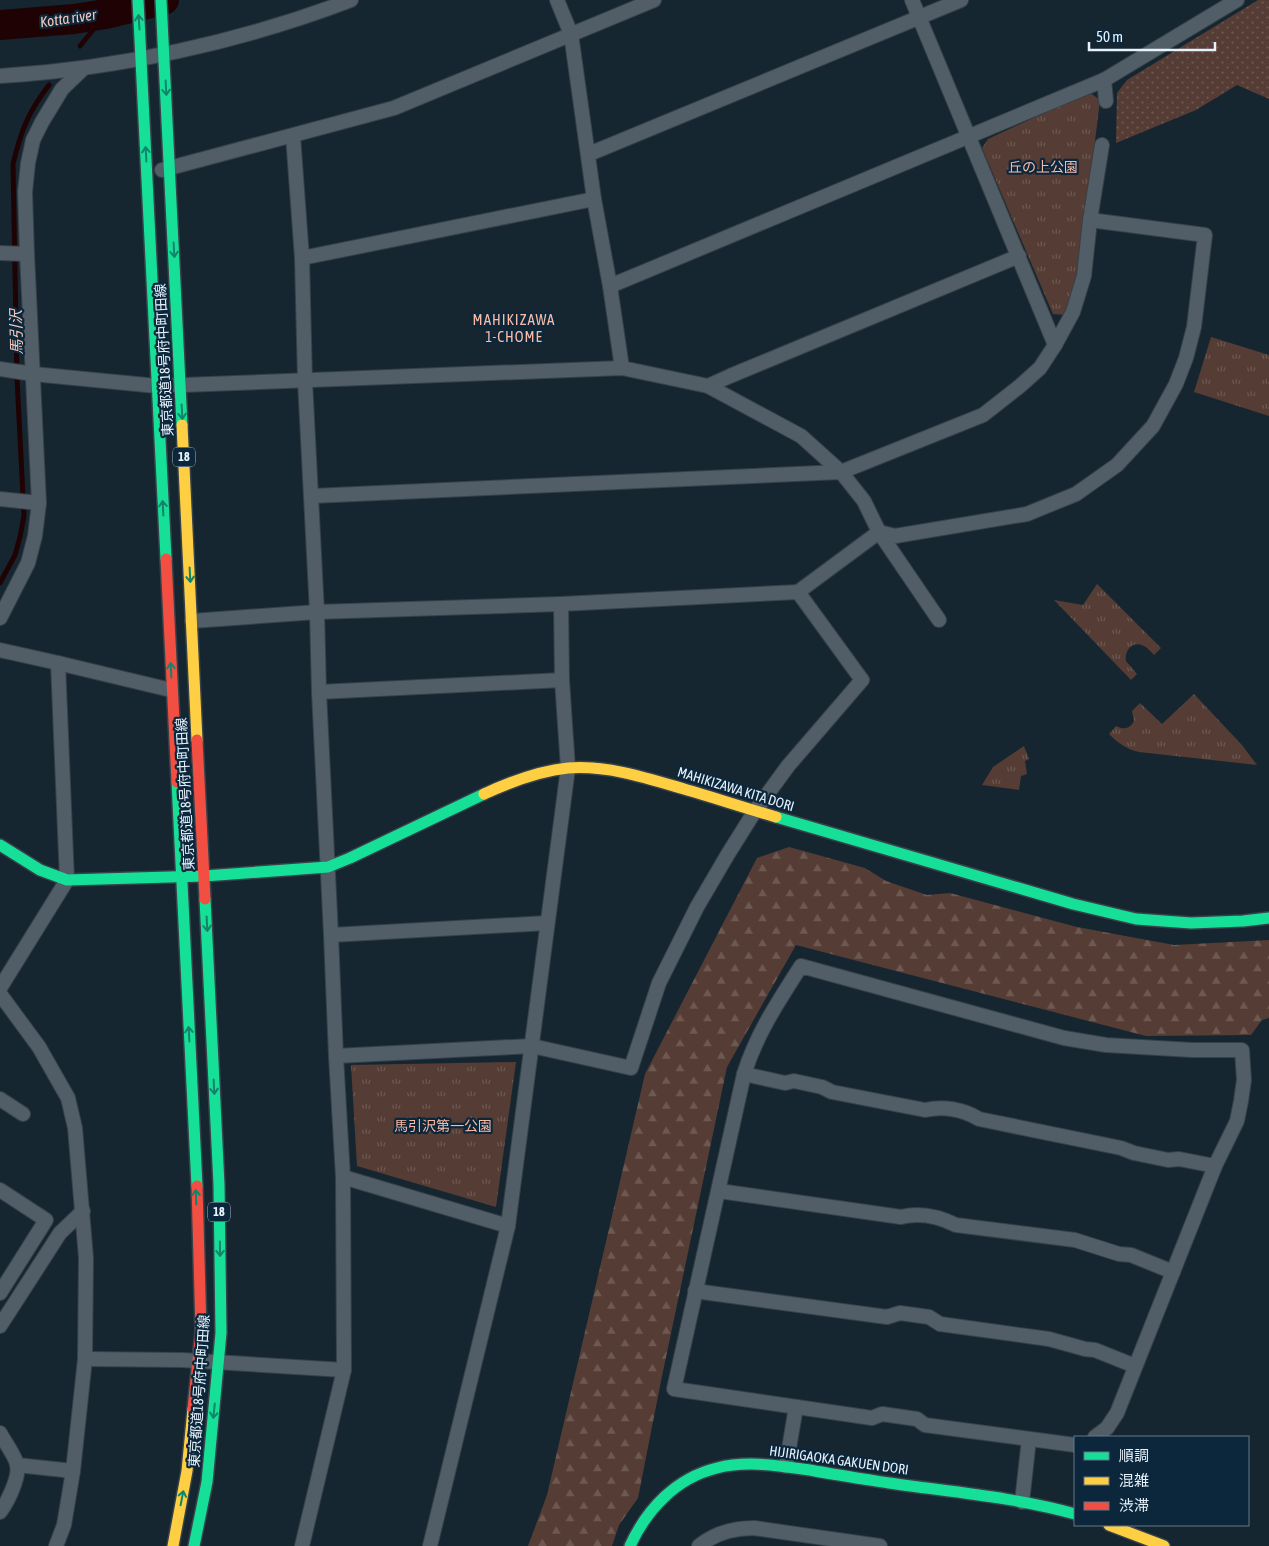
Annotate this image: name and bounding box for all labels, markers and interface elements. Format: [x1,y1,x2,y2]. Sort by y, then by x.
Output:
water label: Kotta river [39,6,98,30]
one-way arrow [134,15,144,31]
scale bar [1089,20,1215,52]
text: 50 m [1096,28,1123,45]
one-way arrow [161,79,170,95]
one-way arrow [141,146,150,162]
park label: 丘の上公園 [1008,159,1078,175]
one-way arrow [169,242,178,258]
street label: 東京都道18号府中町田線 [152,283,176,437]
water label: 馬引沢 [7,307,25,355]
district label: MAHIKIZAWA 1-CHOME [473,311,555,345]
one-way arrow [177,404,186,420]
road number: 18 [173,448,195,467]
one-way arrow [158,500,167,516]
one-way arrow [185,566,194,582]
one-way arrow [166,663,175,679]
street label: 東京都道18号府中町田線 [173,717,197,871]
street label: MAHIKIZAWA KITA DORI [676,764,796,814]
one-way arrow [202,916,211,932]
one-way arrow [184,1027,193,1043]
one-way arrow [210,1078,219,1094]
park label: 馬引沢第一公園 [394,1118,492,1134]
one-way arrow [192,1189,201,1205]
road number: 18 [208,1202,230,1222]
one-way arrow [215,1240,225,1257]
street label: 東京都道18号府中町田線 [186,1314,212,1468]
one-way arrow [209,1403,219,1419]
legend [1074,1436,1249,1526]
street label: HIJIRIGAOKA GAKUEN DORI [768,1442,910,1478]
text: 順調 [1119,1447,1149,1464]
text: 混雑 [1119,1472,1149,1489]
one-way arrow [178,1491,188,1507]
text: 渋滞 [1119,1497,1149,1514]

